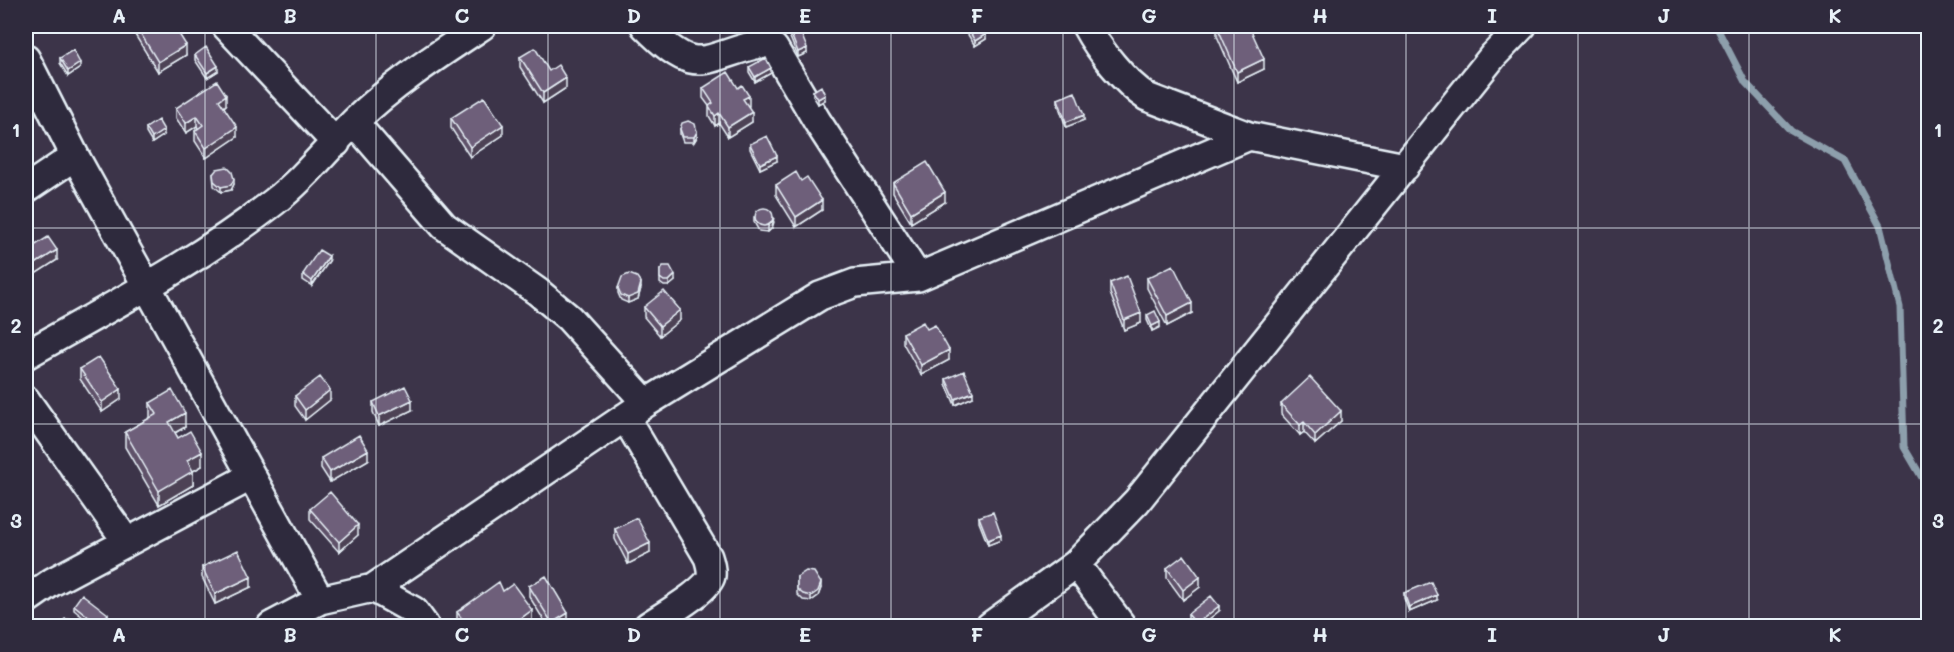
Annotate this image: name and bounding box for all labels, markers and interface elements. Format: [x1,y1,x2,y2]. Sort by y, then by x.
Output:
text: A [112,2,126,28]
text: B [283,2,297,28]
text: C [455,2,470,28]
text: D [627,2,641,28]
text: E [799,2,811,28]
text: F [971,2,984,28]
text: G [1141,2,1157,28]
text: H [1312,2,1328,28]
text: I [1487,2,1497,28]
text: J [1657,2,1671,28]
text: K [1828,2,1842,28]
text: 1 [12,116,20,142]
text: 1 [1934,116,1942,142]
text: 2 [10,312,22,338]
text: 2 [1932,312,1944,338]
text: 3 [10,507,22,533]
text: 3 [1932,507,1944,533]
text: A [112,621,126,647]
text: B [283,621,297,647]
text: C [455,621,470,647]
text: D [627,621,641,647]
text: E [799,621,811,647]
text: F [971,621,984,647]
text: G [1141,621,1157,647]
text: H [1312,621,1328,647]
text: I [1487,621,1497,647]
text: J [1657,621,1671,647]
text: K [1828,621,1842,647]

